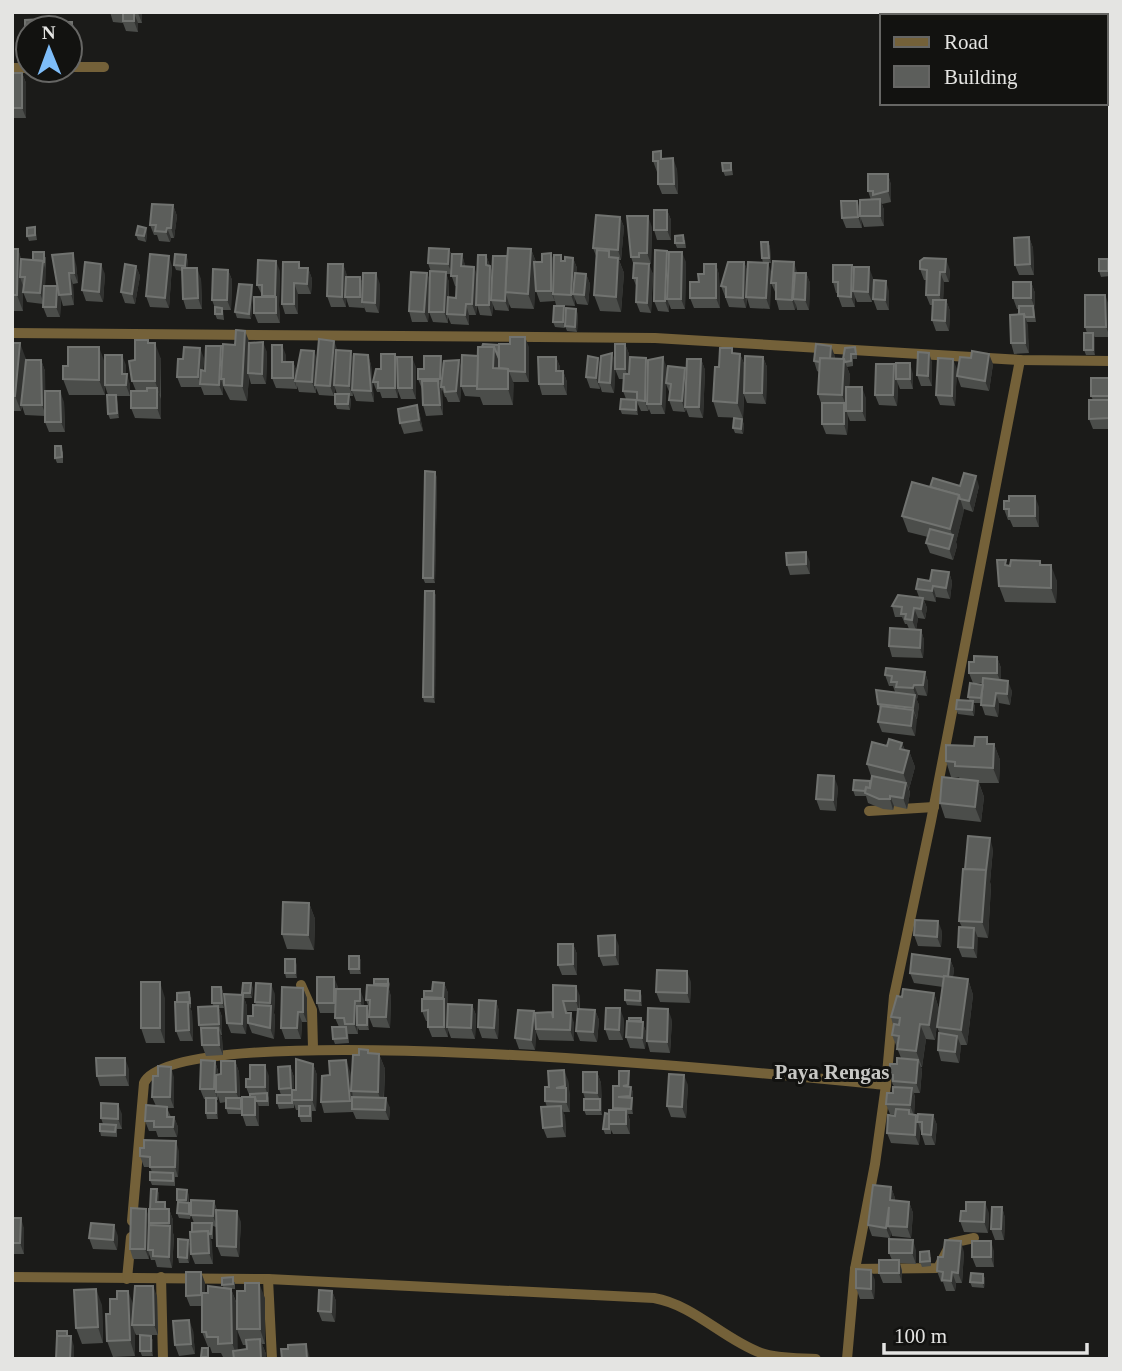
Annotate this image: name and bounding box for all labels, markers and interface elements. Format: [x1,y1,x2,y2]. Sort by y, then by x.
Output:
north arrow [14,14,84,84]
legend [880,14,1108,105]
text: N [42,22,56,43]
text: Road [944,30,989,54]
text: Building [944,65,1018,89]
district label: Paya Rengas [775,1060,889,1084]
scale bar [884,1312,1087,1356]
text: 100 m [894,1324,947,1348]

